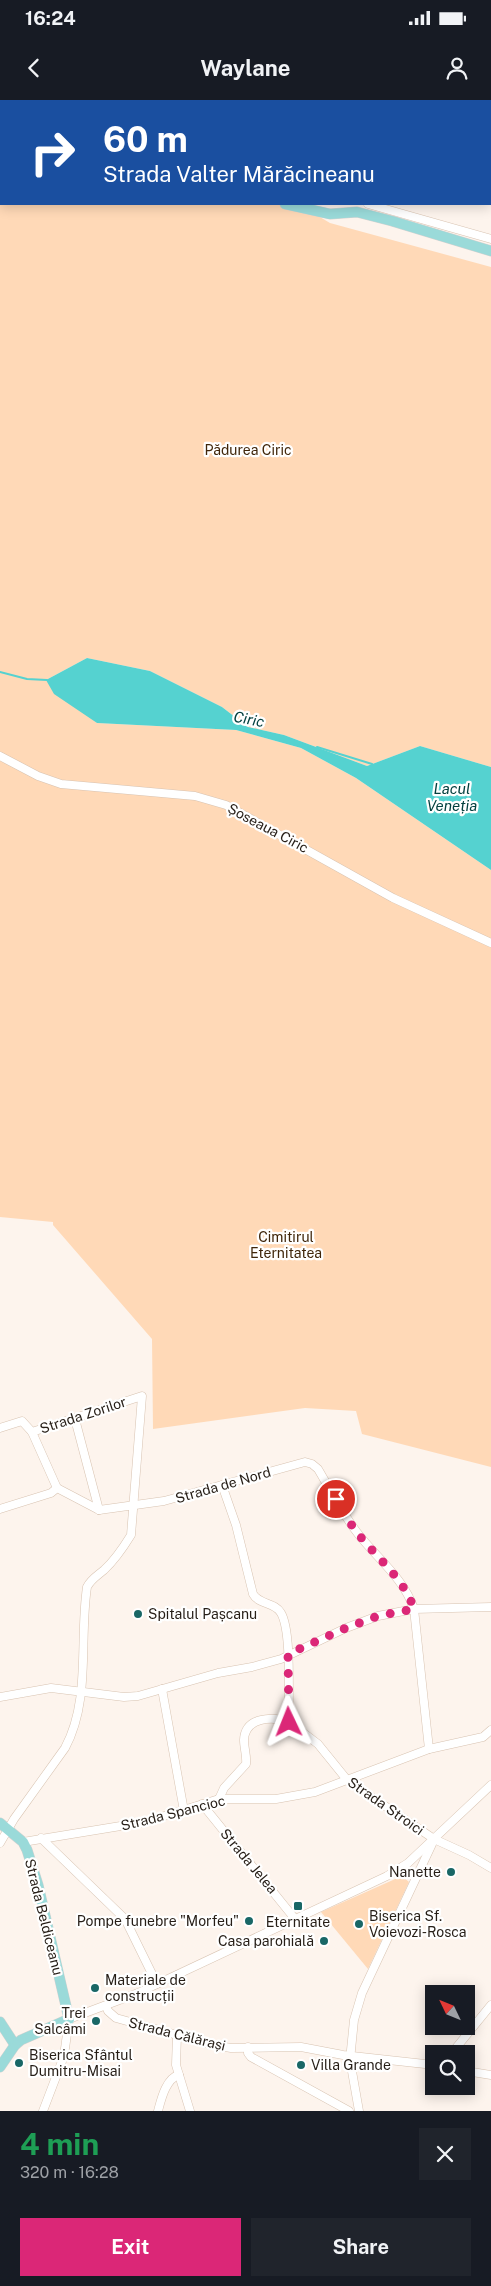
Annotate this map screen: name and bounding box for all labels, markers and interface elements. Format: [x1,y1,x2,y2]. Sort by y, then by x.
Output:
text: 16:24 [25,7,76,29]
icon: back [20,54,48,82]
icon: person [443,54,471,82]
text: Waylane [201,55,290,81]
text: 60 m [103,119,188,160]
icon: right [20,120,85,185]
text: Strada Valter Mărăcineanu [103,161,375,187]
park label: Pădurea Ciric [204,442,292,458]
water label: Ciric [232,708,266,730]
water label: Lacul Veneția [427,780,477,814]
street label: Șoseaua Ciric [225,800,311,856]
park label: Cimitirul Eternitatea [250,1229,322,1261]
street label: Strada Zorilor [38,1393,128,1437]
street label: Strada de Nord [173,1464,273,1506]
pin [315,1478,357,1520]
icon: arrive [322,1485,350,1513]
place label: Spitalul Pașcanu [148,1606,257,1622]
marker: Spitalul Pașcanu [132,1608,144,1620]
position arrow [262,1695,314,1747]
street label: Strada Stroici [345,1774,427,1838]
street label: Strada Spancioc [119,1792,227,1834]
street label: Strada Jelea [217,1825,281,1897]
street label: Strada Beldiceanu [22,1857,66,1977]
place label: Nanette [389,1864,441,1880]
marker: Nanette [445,1866,457,1878]
marker: Eternitate [292,1900,304,1912]
place label: Biserica Sf. Voievozi-Rosca [369,1908,467,1940]
place label: Pompe funebre "Morfeu" [77,1913,239,1929]
place label: Eternitate [266,1914,330,1930]
marker: Pompe funebre "Morfeu" [243,1915,255,1927]
marker: Biserica Sf. Voievozi-Rosca [353,1918,365,1930]
place label: Casa parohială [218,1933,314,1949]
marker: Casa parohială [318,1935,330,1947]
place label: Materiale de construcții [105,1972,186,2004]
marker: Materiale de construcții [89,1982,101,1994]
north arrow [425,1985,475,2035]
map controls [425,1985,475,2095]
place label: Trei Salcâmi [34,2005,86,2037]
street label: Strada Călărași [127,2014,227,2054]
marker: Trei Salcâmi [90,2015,102,2027]
button: search [425,2045,475,2095]
place label: Biserica Sfântul Dumitru-Misai [29,2047,133,2079]
marker: Biserica Sfântul Dumitru-Misai [13,2057,25,2069]
place label: Villa Grande [311,2057,391,2073]
marker: Villa Grande [295,2059,307,2071]
text: 4 min [20,2126,99,2162]
button: close [419,2128,471,2180]
text: 320 m · 16:28 [20,2163,119,2182]
button: Exit [20,2218,241,2276]
button: Share [251,2218,471,2276]

